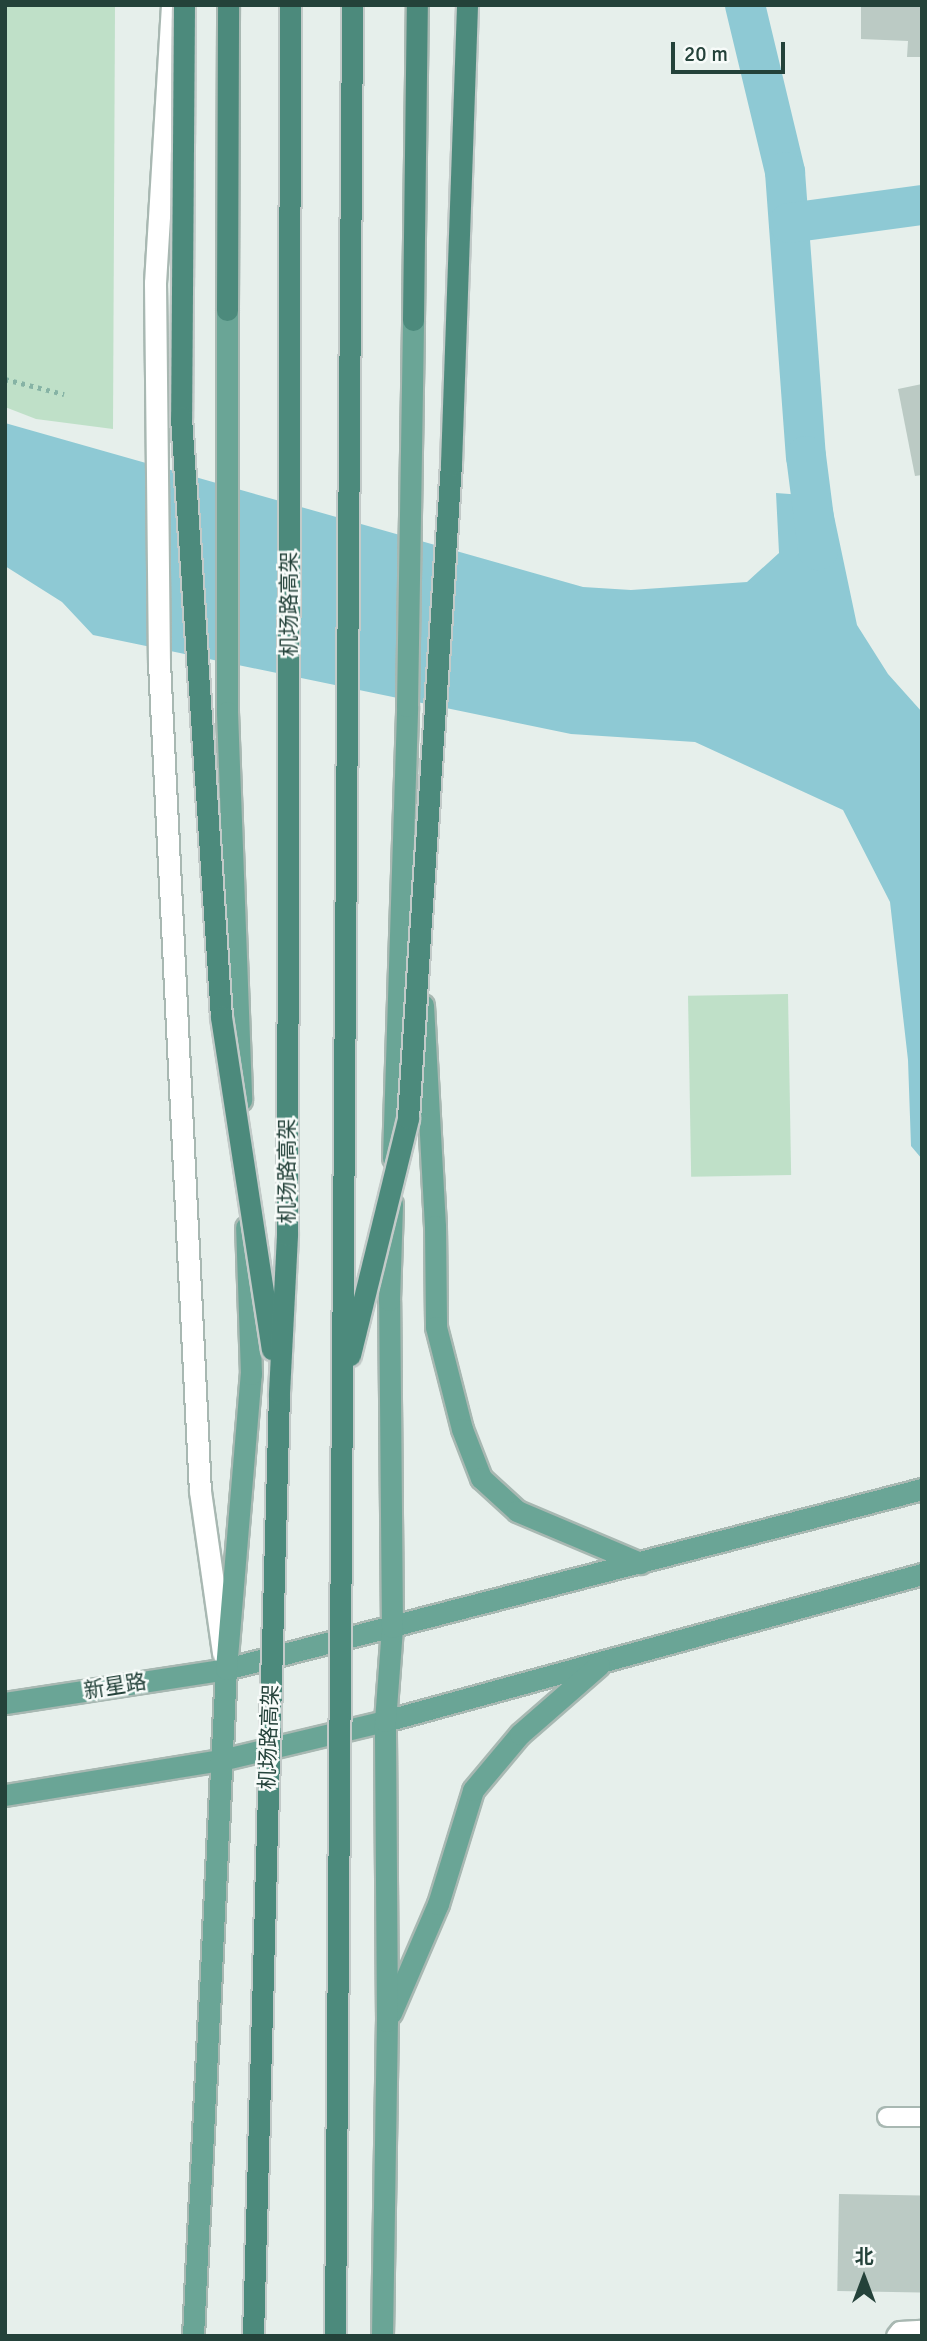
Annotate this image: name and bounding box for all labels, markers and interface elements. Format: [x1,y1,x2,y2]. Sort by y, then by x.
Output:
scale bar [675,28,789,72]
text: 20 m [684,41,728,67]
street label: 机场路高架 [276,552,302,656]
street label: 机场路高架 [274,1119,300,1223]
street label: 新星路 [82,1669,148,1703]
street label: 机场路高架 [255,1684,283,1790]
north arrow [829,2243,899,2313]
text: 北 [854,2245,874,2269]

